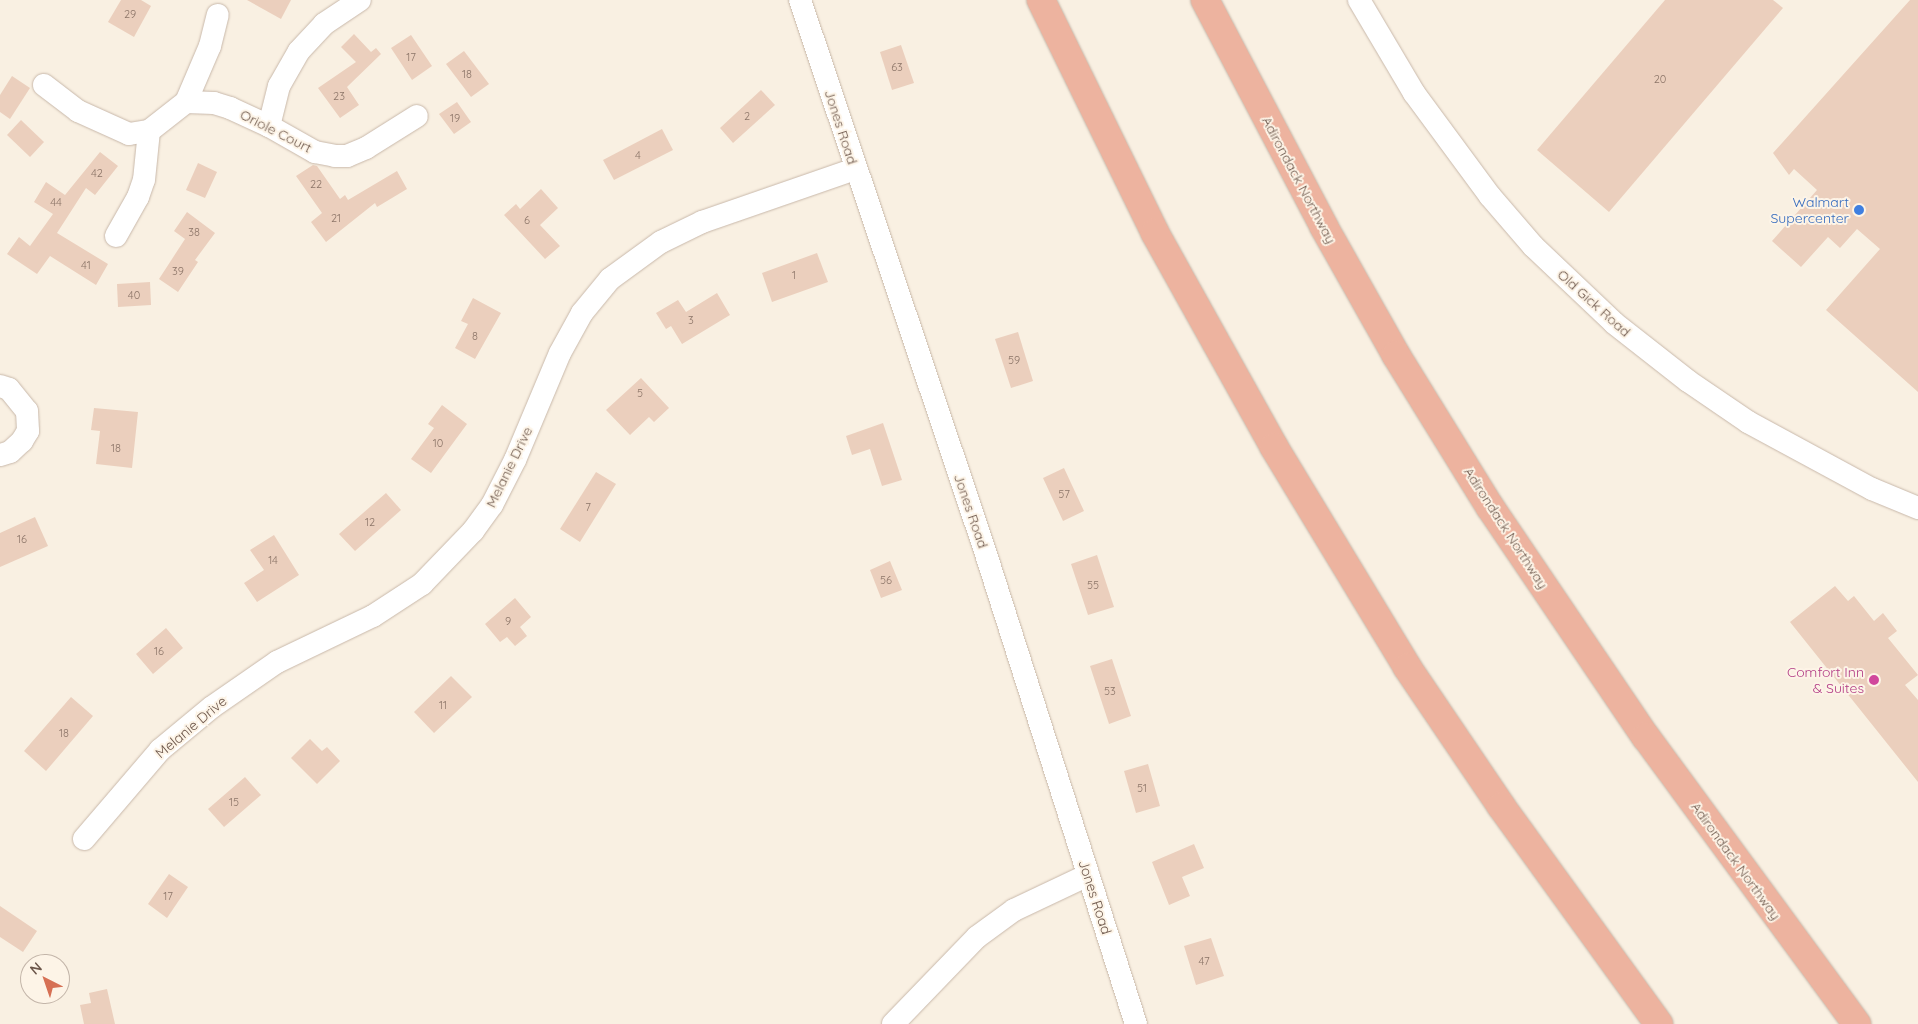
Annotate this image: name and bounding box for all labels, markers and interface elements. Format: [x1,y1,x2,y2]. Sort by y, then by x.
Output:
house number: 29 [124,7,136,21]
house number: 17 [406,50,416,64]
house number: 63 [891,60,903,74]
house number: 18 [462,67,472,81]
house number: 20 [1654,72,1666,86]
street label: Jones Road [821,88,861,166]
house number: 23 [333,89,345,103]
street label: Oriole Court [237,106,315,156]
house number: 2 [744,109,750,123]
house number: 19 [450,111,460,125]
street label: Adirondack Northway [1258,114,1340,246]
house number: 4 [635,148,641,162]
house number: 42 [91,166,103,180]
house number: 22 [310,177,322,191]
place label: Walmart Supercenter [1770,194,1849,226]
house number: 44 [50,195,62,209]
marker: Walmart Supercenter [1853,204,1865,216]
house number: 21 [331,211,341,225]
house number: 6 [524,213,530,227]
house number: 38 [188,225,200,239]
house number: 41 [81,258,91,272]
house number: 39 [172,264,184,278]
street label: Old Gick Road [1554,266,1634,340]
house number: 1 [792,268,796,282]
house number: 40 [128,288,140,302]
house number: 3 [688,313,694,327]
house number: 8 [472,329,478,343]
house number: 59 [1008,353,1020,367]
house number: 5 [637,386,643,400]
street label: Melanie Drive [482,424,536,510]
house number: 10 [433,436,443,450]
house number: 18 [111,441,121,455]
street label: Adirondack Northway [1460,464,1552,592]
street label: Jones Road [950,472,992,550]
house number: 57 [1058,487,1070,501]
house number: 7 [585,500,591,514]
house number: 12 [365,515,375,529]
house number: 16 [17,532,27,546]
house number: 14 [268,553,278,567]
house number: 56 [880,573,892,587]
house number: 55 [1087,578,1099,592]
house number: 9 [505,614,511,628]
house number: 16 [154,644,164,658]
place label: Comfort Inn & Suites [1787,664,1864,696]
marker: Comfort Inn & Suites [1868,674,1880,686]
house number: 53 [1104,684,1116,698]
street label: Melanie Drive [152,692,230,762]
house number: 11 [439,698,447,712]
house number: 18 [59,726,69,740]
house number: 51 [1137,781,1147,795]
house number: 15 [229,795,239,809]
street label: Adirondack Northway [1688,799,1784,923]
street label: Jones Road [1075,858,1115,936]
house number: 17 [163,889,173,903]
north arrow [20,954,70,1004]
house number: 47 [1198,954,1210,968]
text: N [26,958,46,979]

